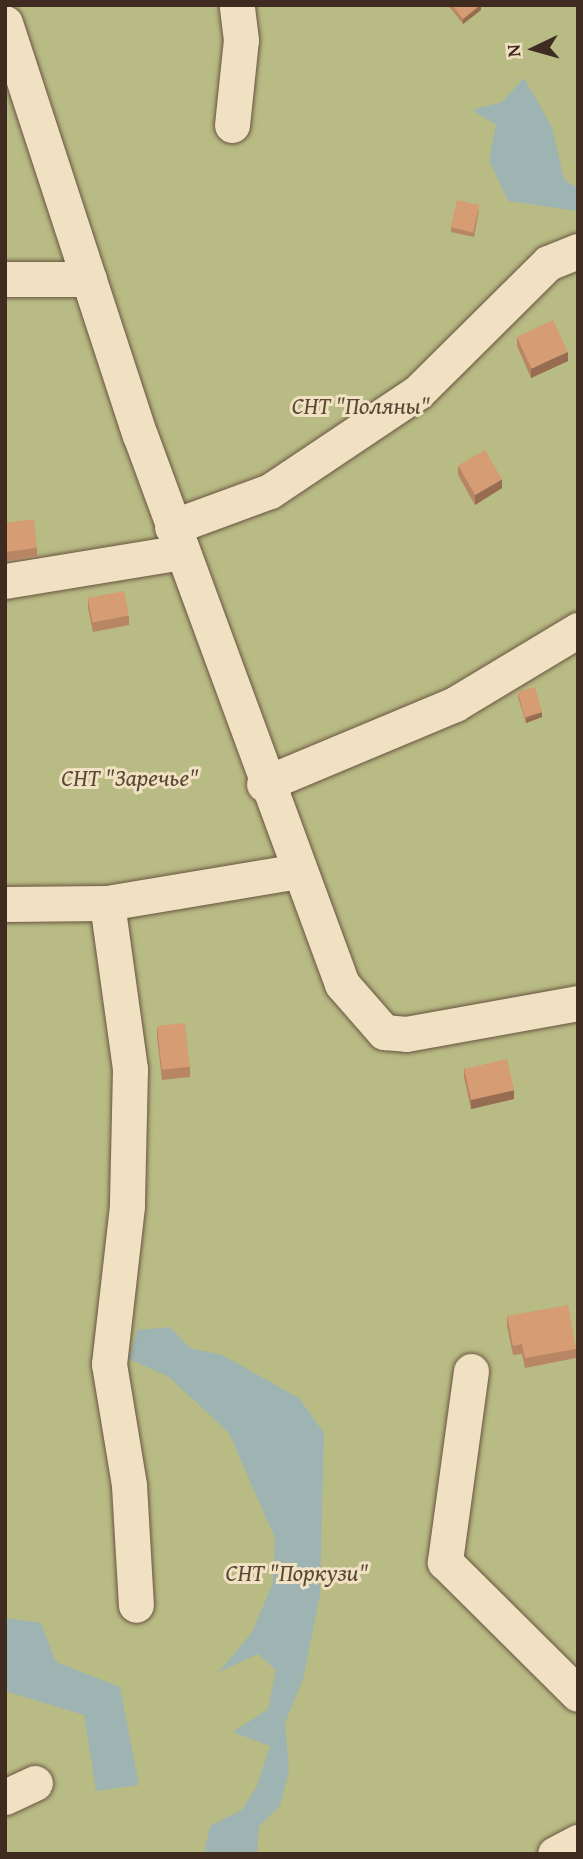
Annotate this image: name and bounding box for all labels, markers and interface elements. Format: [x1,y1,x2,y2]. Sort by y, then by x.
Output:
north arrow [499,14,569,84]
text: N [499,43,528,58]
park label: СНТ "Поляны" [292,392,430,420]
park label: СНТ "Заречье" [61,764,199,792]
park label: СНТ "Поркузи" [226,1559,368,1587]

